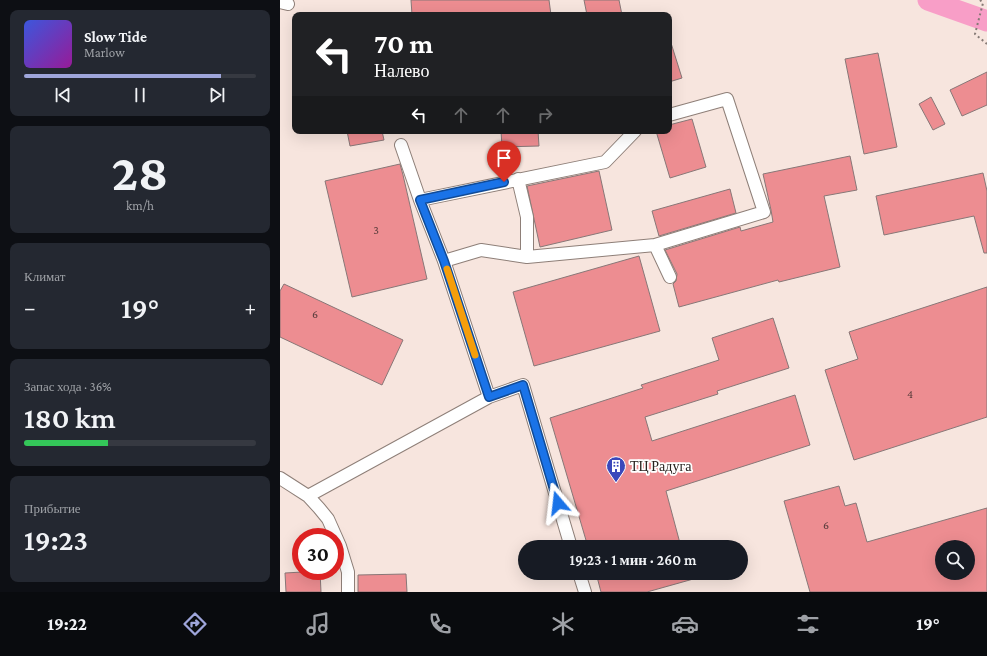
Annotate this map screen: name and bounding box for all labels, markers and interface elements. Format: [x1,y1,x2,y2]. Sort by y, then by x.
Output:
icon: left [308,28,360,80]
text: 70 m [374,28,433,59]
text: Slow Tide [84,29,147,45]
text: Marlow [84,45,125,60]
text: Налево [374,61,430,81]
icon: previous [52,84,74,106]
icon: pause [129,84,151,106]
icon: next [206,84,228,106]
icon: left [408,104,430,126]
icon: ahead [450,104,472,126]
icon: ahead [492,104,514,126]
icon: right [534,104,556,126]
pin [487,141,521,182]
text: 28 [112,143,168,201]
icon: arrive [493,147,515,169]
text: km/h [126,198,154,213]
house number: 3 [373,223,379,237]
text: Климат [24,269,65,284]
text: 19° [121,291,159,324]
text: − [24,295,36,320]
text: + [244,295,256,320]
house number: 6 [312,307,318,321]
text: Запас хода · 36% [24,379,112,394]
house number: 4 [907,387,913,401]
text: 180 km [24,401,116,434]
building icon: ТЦ Радуга [605,455,627,483]
place label: ТЦ Радуга [630,458,692,474]
position arrow [537,482,579,524]
text: Прибытие [24,501,81,516]
house number: 6 [823,518,829,532]
text: 19:23 [24,523,88,556]
speed limit sign: 30 [292,528,344,580]
map controls [935,540,975,580]
button: search [935,540,975,580]
text: 19:23 · 1 мин · 260 m [570,552,696,568]
icon: directions [181,610,209,638]
icon: music [304,610,332,638]
icon: phone [426,610,454,638]
icon: climate [549,610,577,638]
icon: car [671,610,699,638]
icon: filters [794,610,822,638]
text: 19:22 [47,614,87,634]
text: 19° [916,614,940,634]

